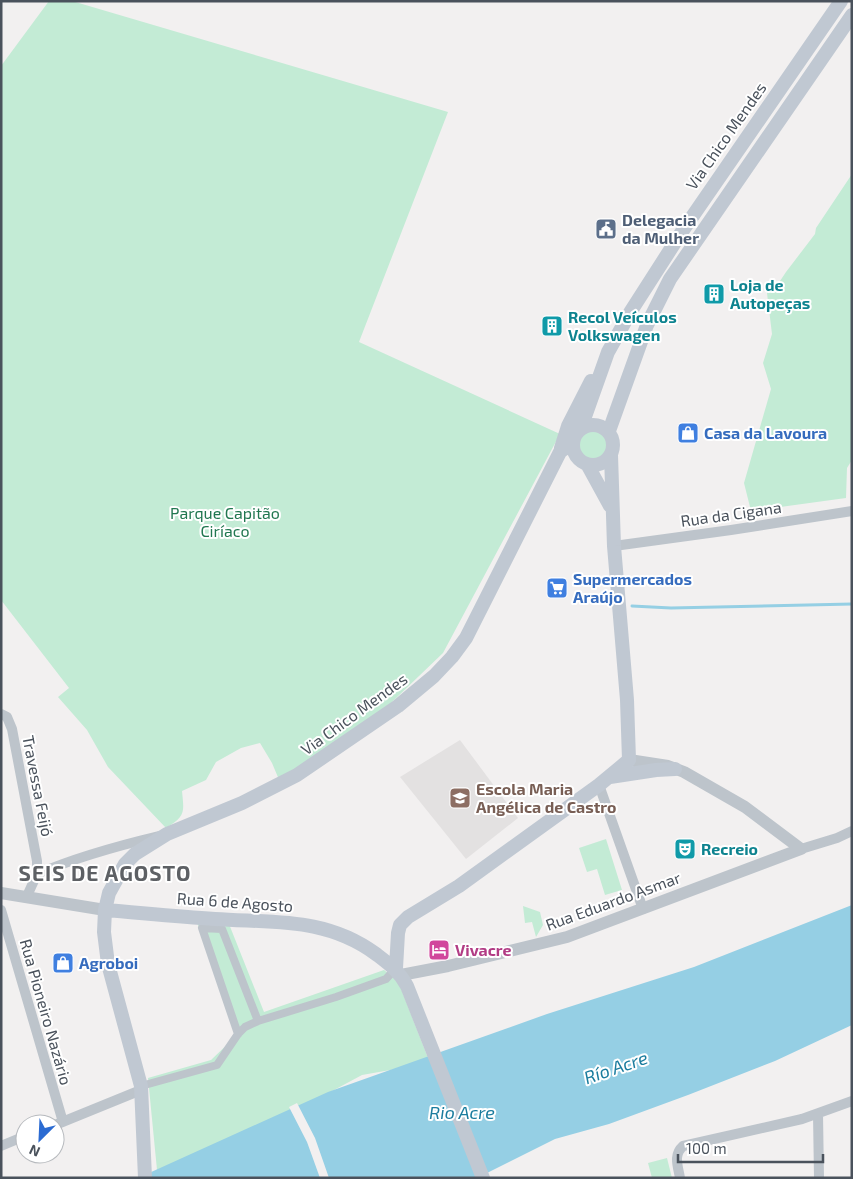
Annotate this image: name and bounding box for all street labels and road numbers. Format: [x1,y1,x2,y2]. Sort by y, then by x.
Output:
street label: Via Chico Mendes [681,78,770,193]
street label: Rua da Cigana [679,497,783,530]
street label: Via Chico Mendes [297,669,411,758]
street label: Travessa Feijó [18,734,58,838]
street label: Rua Eduardo Asmar [543,867,684,934]
street label: Rua 6 de Agosto [176,888,294,915]
street label: Rua Pioneiro Nazário [17,937,76,1087]

